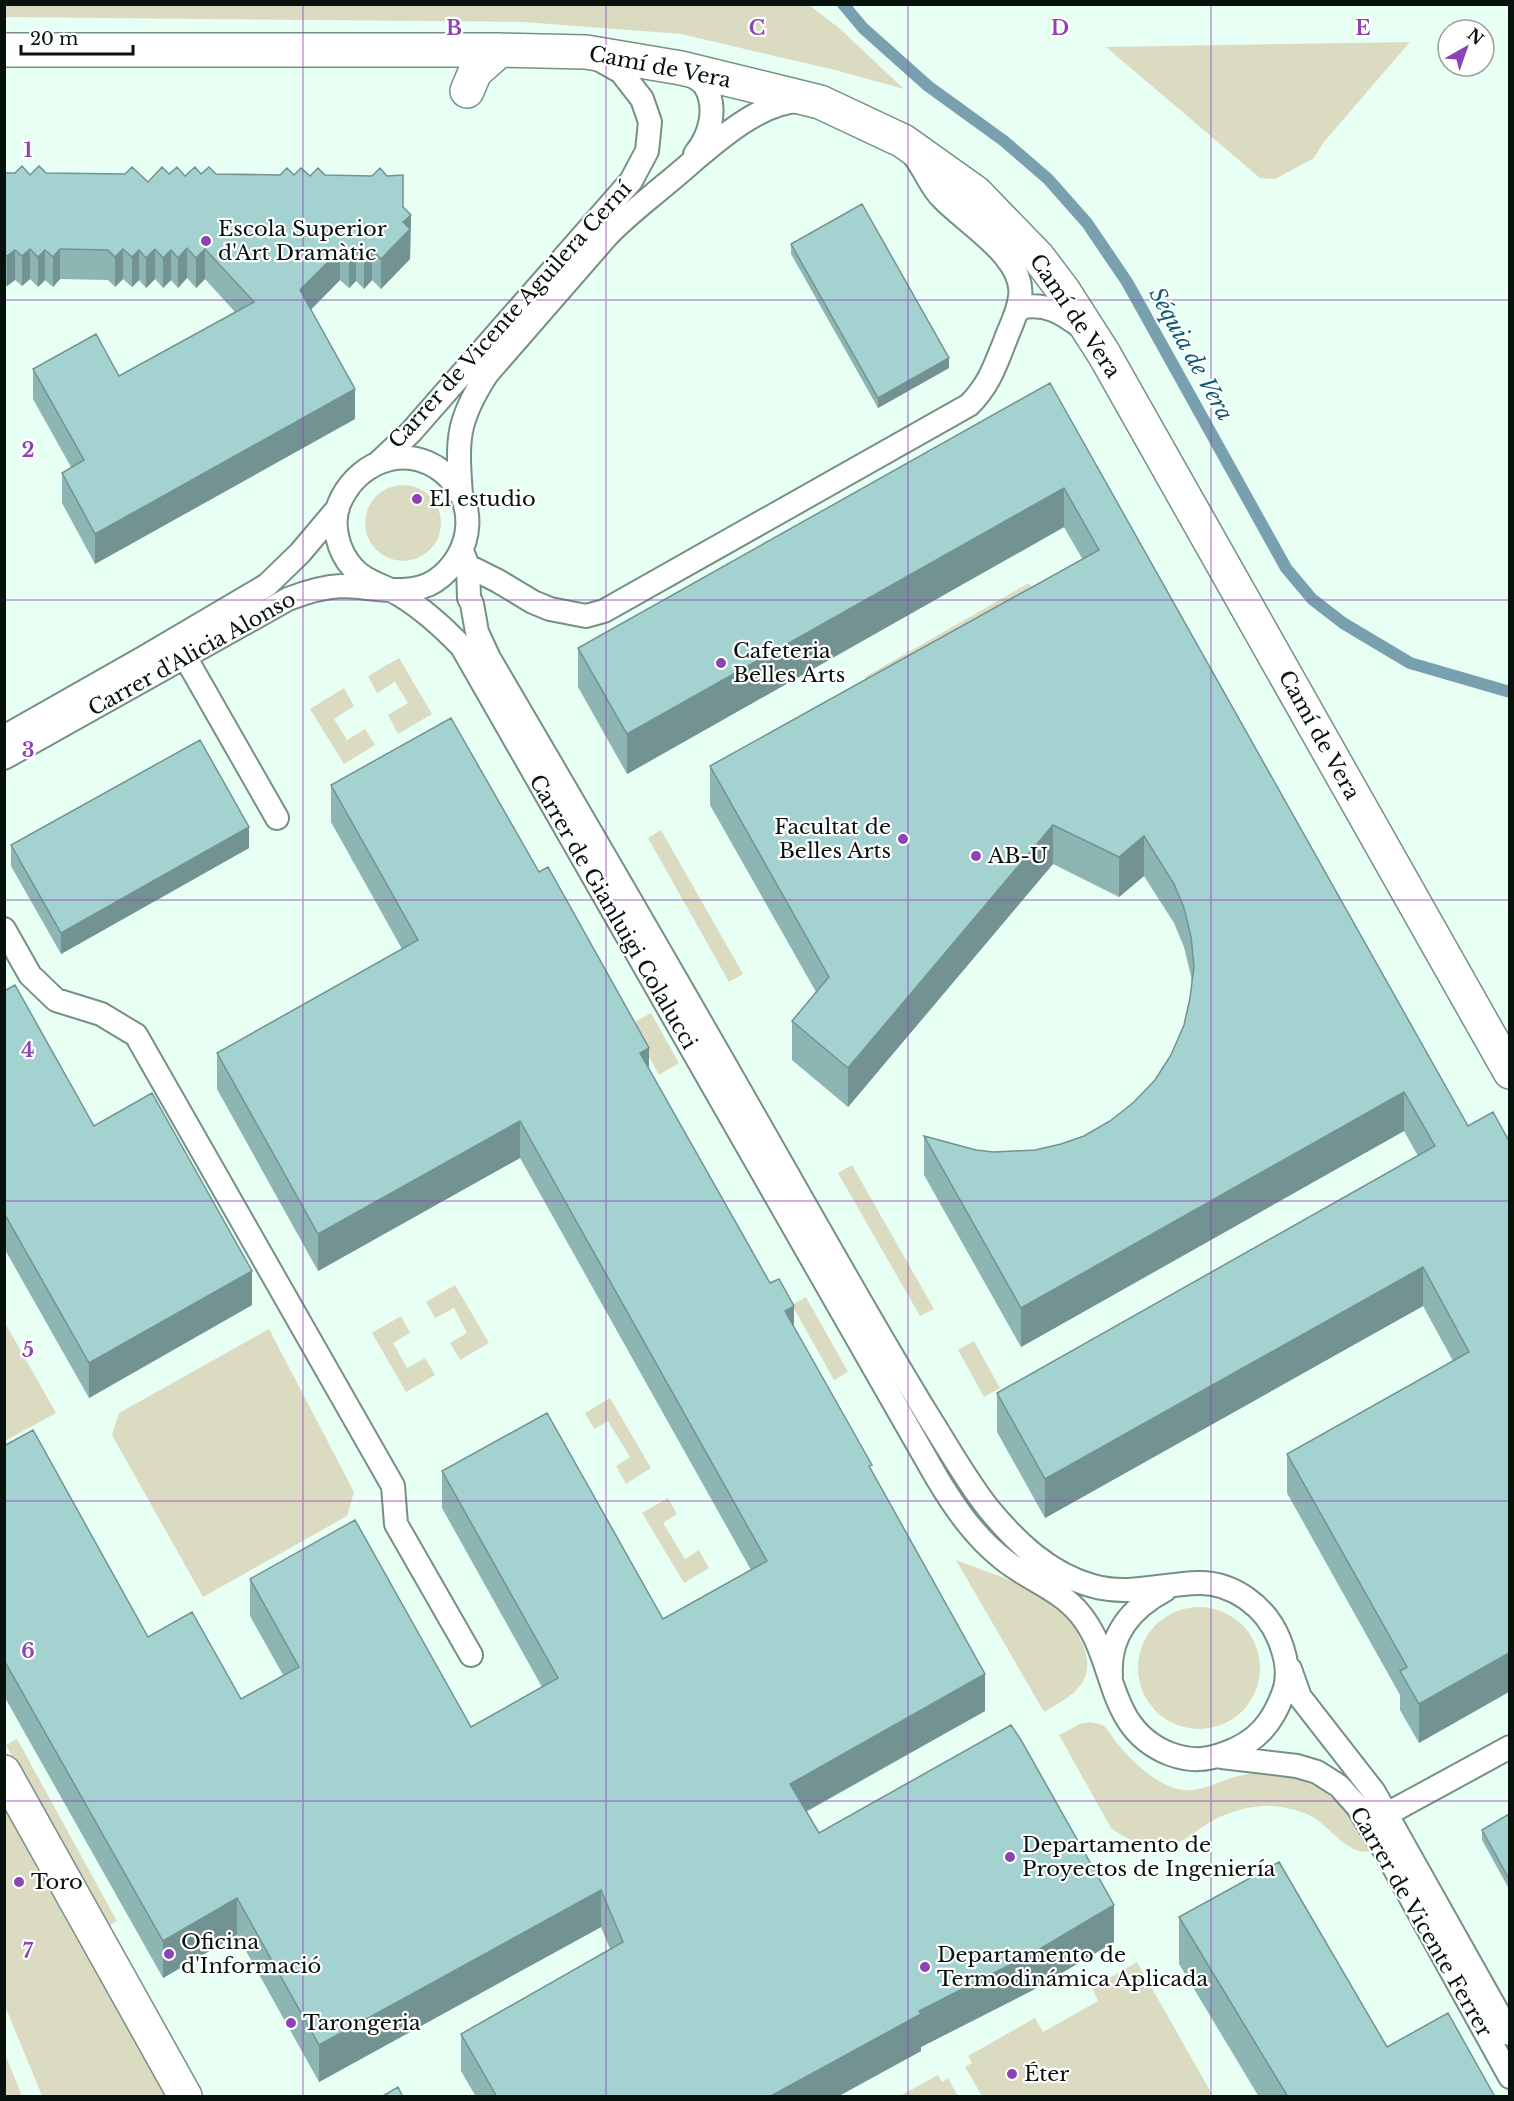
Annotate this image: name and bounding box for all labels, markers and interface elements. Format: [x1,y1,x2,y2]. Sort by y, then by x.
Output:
text: B [446,16,462,40]
text: C [749,16,765,40]
text: D [1051,16,1069,40]
text: E [1355,16,1371,40]
scale bar [21,18,134,56]
north arrow [1436,18,1496,78]
text: N [1463,24,1488,49]
text: 20 m [30,28,78,50]
street label: Camí de Vera [587,41,733,94]
text: 1 [24,138,33,162]
street label: Carrer de Vicente Aguilera Cerní [383,175,637,454]
place label: Escola Superior d'Art Dramàtic [218,216,387,266]
marker: Escola Superior d'Art Dramàtic [199,234,213,248]
street label: Camí de Vera [1024,249,1126,383]
water label: Séquia de Vera [1143,283,1239,425]
text: 2 [21,438,35,462]
place label: El estudio [429,486,536,512]
marker: El estudio [410,492,424,506]
street label: Carrer d'Alicia Alonso [84,586,300,722]
place label: Cafeteria Belles Arts [733,638,845,688]
marker: Cafeteria Belles Arts [714,656,728,670]
street label: Camí de Vera [1273,666,1365,805]
text: 3 [22,738,34,762]
street label: Carrer de Gianluigi Colalucci [523,770,703,1054]
place label: Facultat de Belles Arts [774,814,891,864]
marker: Facultat de Belles Arts [896,832,910,846]
place label: AB-U [987,843,1048,869]
marker: AB-U [969,849,983,863]
text: 4 [21,1038,35,1062]
text: 5 [22,1338,34,1362]
text: 6 [21,1639,35,1663]
street label: Carrer de Vicente Ferrer [1344,1802,1498,2042]
place label: Departamento de Proyectos de Ingeniería [1022,1832,1276,1882]
marker: Departamento de Proyectos de Ingeniería [1003,1850,1017,1864]
place label: Toro [31,1869,83,1895]
marker: Toro [12,1875,26,1889]
place label: Oficina d'Informació [181,1929,321,1979]
text: 7 [23,1939,34,1963]
place label: Departamento de Termodinámica Aplicada [937,1942,1208,1992]
marker: Oficina d'Informació [162,1947,176,1961]
marker: Departamento de Termodinámica Aplicada [918,1960,932,1974]
place label: Tarongeria [303,2010,421,2036]
marker: Tarongeria [284,2016,298,2030]
place label: Éter [1024,2061,1069,2087]
marker: Éter [1005,2067,1019,2081]

